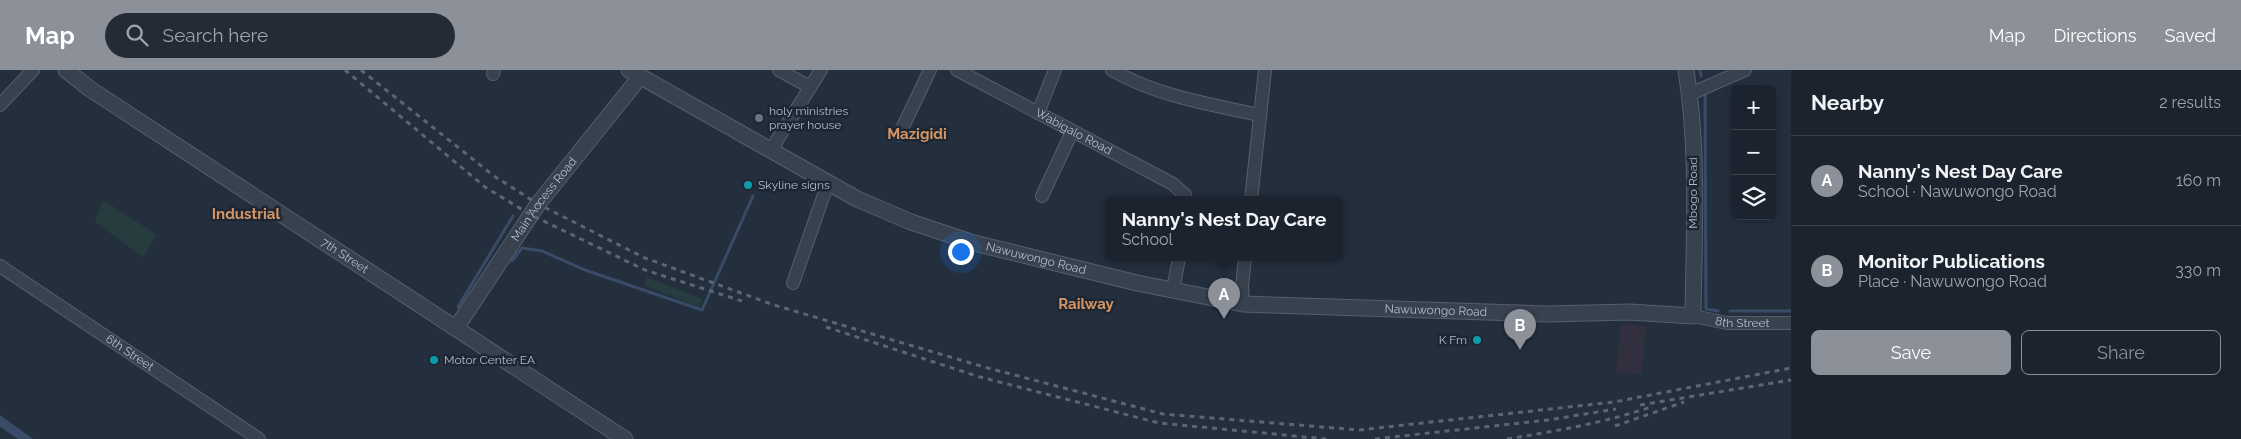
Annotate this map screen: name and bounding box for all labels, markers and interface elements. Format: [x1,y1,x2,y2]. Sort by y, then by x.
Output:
search box [105,13,455,58]
text: Map [25,21,75,50]
icon: search [123,21,151,49]
text: Search here [163,24,268,46]
text: Map [1989,25,2025,46]
text: Directions [2053,25,2137,46]
text: Saved [2165,25,2216,46]
map controls [1731,85,1776,220]
button: + [1731,85,1776,130]
text: Nearby [1811,90,1884,115]
text: 2 results [2159,93,2221,112]
place label: holy ministries prayer house [769,104,848,132]
street label: Wabigalo Road [1033,106,1114,158]
marker: holy ministries prayer house [753,112,765,124]
district label: Mazigidi [887,125,947,143]
button: − [1731,130,1776,175]
street label: Main Access Road [508,155,580,244]
street label: Mbogo Road [1686,157,1700,229]
text: Nanny's Nest Day Care [1858,160,2063,182]
text: A [1822,171,1832,190]
text: 160 m [2176,171,2221,190]
button: layers [1731,175,1776,220]
place label: Skyline signs [758,178,830,192]
marker: Skyline signs [742,179,754,191]
text: School · Nawuwongo Road [1858,182,2057,201]
popup [1105,196,1343,261]
district label: Industrial [212,205,280,223]
text: Nanny's Nest Day Care [1122,208,1326,230]
text: School [1122,230,1173,249]
street label: 7th Street [318,235,371,276]
your location [948,239,974,265]
street label: Nawuwongo Road [985,239,1088,277]
text: Monitor Publications [1858,250,2045,272]
text: B [1822,261,1832,280]
text: 330 m [2175,261,2221,280]
text: Place · Nawuwongo Road [1858,272,2047,291]
pin: A [1208,278,1240,319]
district label: Railway [1058,295,1115,313]
street label: Nawuwongo Road [1384,302,1487,319]
pin: B [1504,309,1536,350]
street label: 8th Street [1714,314,1770,330]
button: Save [1811,330,2011,375]
button: Share [2021,330,2221,375]
street label: 6th Street [103,332,156,374]
place label: K Fm [1439,333,1467,347]
marker: K Fm [1471,334,1483,346]
place label: Motor Center EA [444,353,535,367]
marker: Motor Center EA [428,354,440,366]

